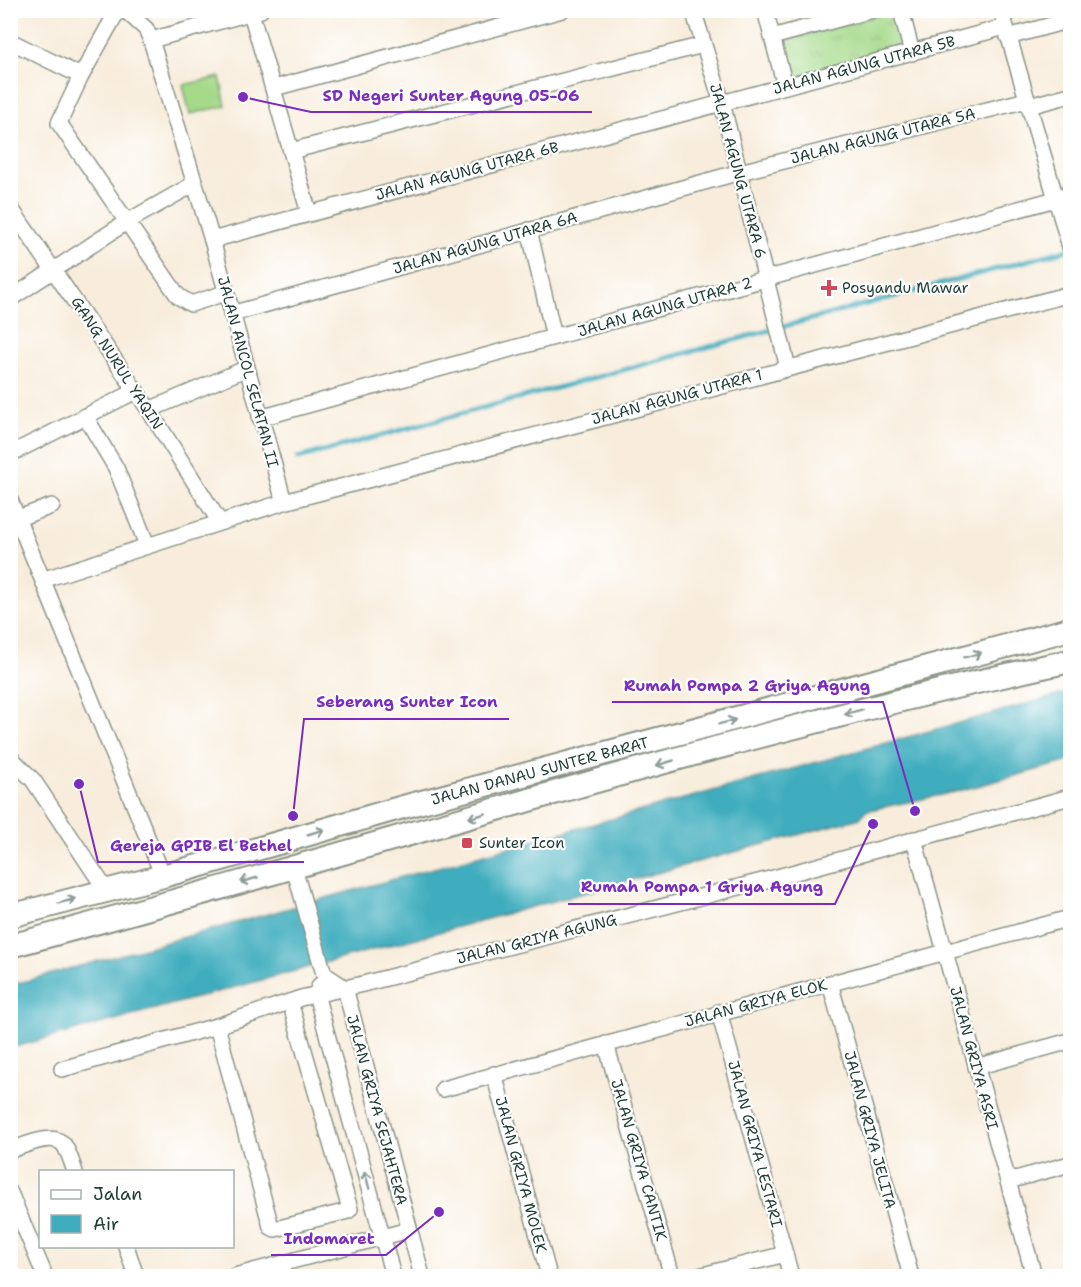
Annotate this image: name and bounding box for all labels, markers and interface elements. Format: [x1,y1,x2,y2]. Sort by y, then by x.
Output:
street label: JALAN AGUNG UTARA 5B [771,31,957,99]
callout: SD Negeri Sunter Agung 05-06 [311,78,592,112]
street label: JALAN AGUNG UTARA 6 [705,81,771,261]
text: SD Negeri Sunter Agung 05-06 [323,85,579,106]
street label: JALAN AGUNG UTARA 5A [788,103,978,169]
street label: JALAN AGUNG UTARA 6B [373,137,561,205]
street label: JALAN AGUNG UTARA 6A [391,207,580,279]
street label: JALAN AGUNG UTARA 2 [576,273,754,341]
street label: JALAN ANCOL SELATAN II [213,274,283,470]
place label: Posyandu Mawar [842,278,969,298]
marker: Posyandu Mawar [820,279,838,297]
street label: GANG NURUL YAQIN [67,293,167,433]
street label: JALAN AGUNG UTARA 1 [589,365,765,429]
one-way arrow [963,649,982,661]
callout: Rumah Pompa 2 Griya Agung [612,668,883,702]
text: Rumah Pompa 2 Griya Agung [624,675,870,696]
callout: Seberang Sunter Icon [304,685,509,719]
text: Seberang Sunter Icon [316,691,498,712]
one-way arrow [844,707,863,719]
one-way arrow [717,716,736,727]
street label: JALAN DANAU SUNTER BARAT [429,732,651,810]
one-way arrow [656,758,675,770]
one-way arrow [468,811,487,822]
one-way arrow [306,826,325,837]
callout: Gereja GPIB El Bethel [98,828,304,862]
place label: Sunter Icon [479,833,564,853]
text: Gereja GPIB El Bethel [110,835,292,856]
marker: Sunter Icon [460,836,474,850]
callout: Rumah Pompa 1 Griya Agung [568,870,835,904]
one-way arrow [240,875,259,886]
text: Rumah Pompa 1 Griya Agung [581,876,823,897]
one-way arrow [57,894,76,906]
street label: JALAN GRIYA AGUNG [455,909,619,969]
street label: JALAN GRIYA ELOK [683,974,830,1032]
street label: JALAN GRIYA ASRI [945,984,1003,1132]
street label: JALAN GRIYA SEJAHTERA [342,1013,412,1207]
street label: JALAN GRIYA JELITA [839,1049,901,1211]
street label: JALAN GRIYA LESTARI [723,1058,787,1230]
street label: JALAN GRIYA CANTIK [606,1077,672,1244]
street label: JALAN GRIYA MOLEK [491,1095,552,1256]
legend [39,1170,234,1248]
one-way arrow [361,1171,372,1190]
text: Jalan [93,1182,142,1206]
text: Air [93,1212,119,1236]
callout: Indomaret [271,1221,386,1255]
text: Indomaret [284,1228,375,1249]

